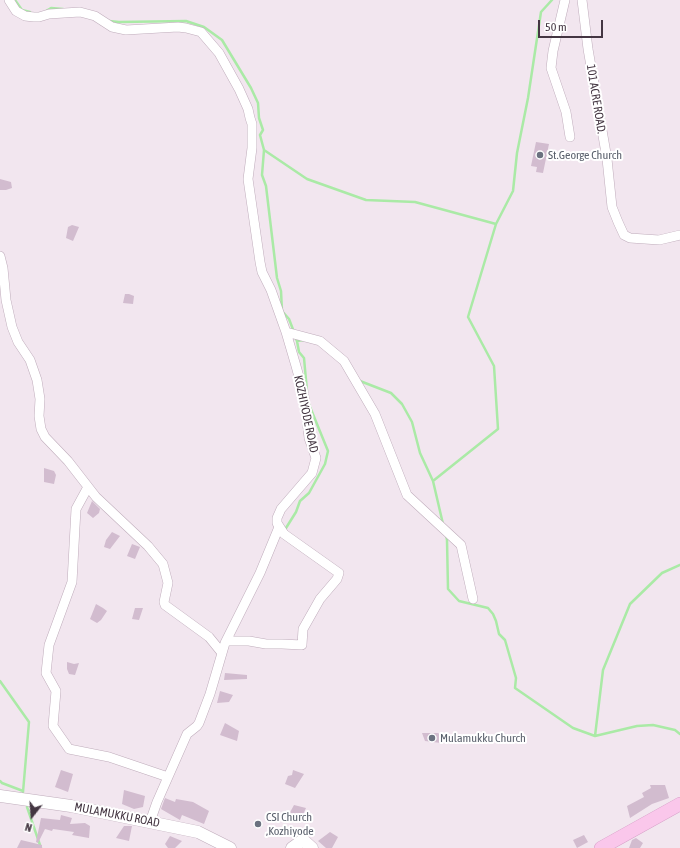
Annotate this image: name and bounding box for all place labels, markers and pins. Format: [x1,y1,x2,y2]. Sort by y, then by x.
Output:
place label: St.George Church [548,148,622,162]
marker: St.George Church [535,150,545,160]
place label: Mulamukku Church [440,731,526,745]
marker: Mulamukku Church [427,733,437,743]
place label: CSI Church ,Kozhiyode [266,810,314,838]
marker: CSI Church ,Kozhiyode [253,819,263,829]

